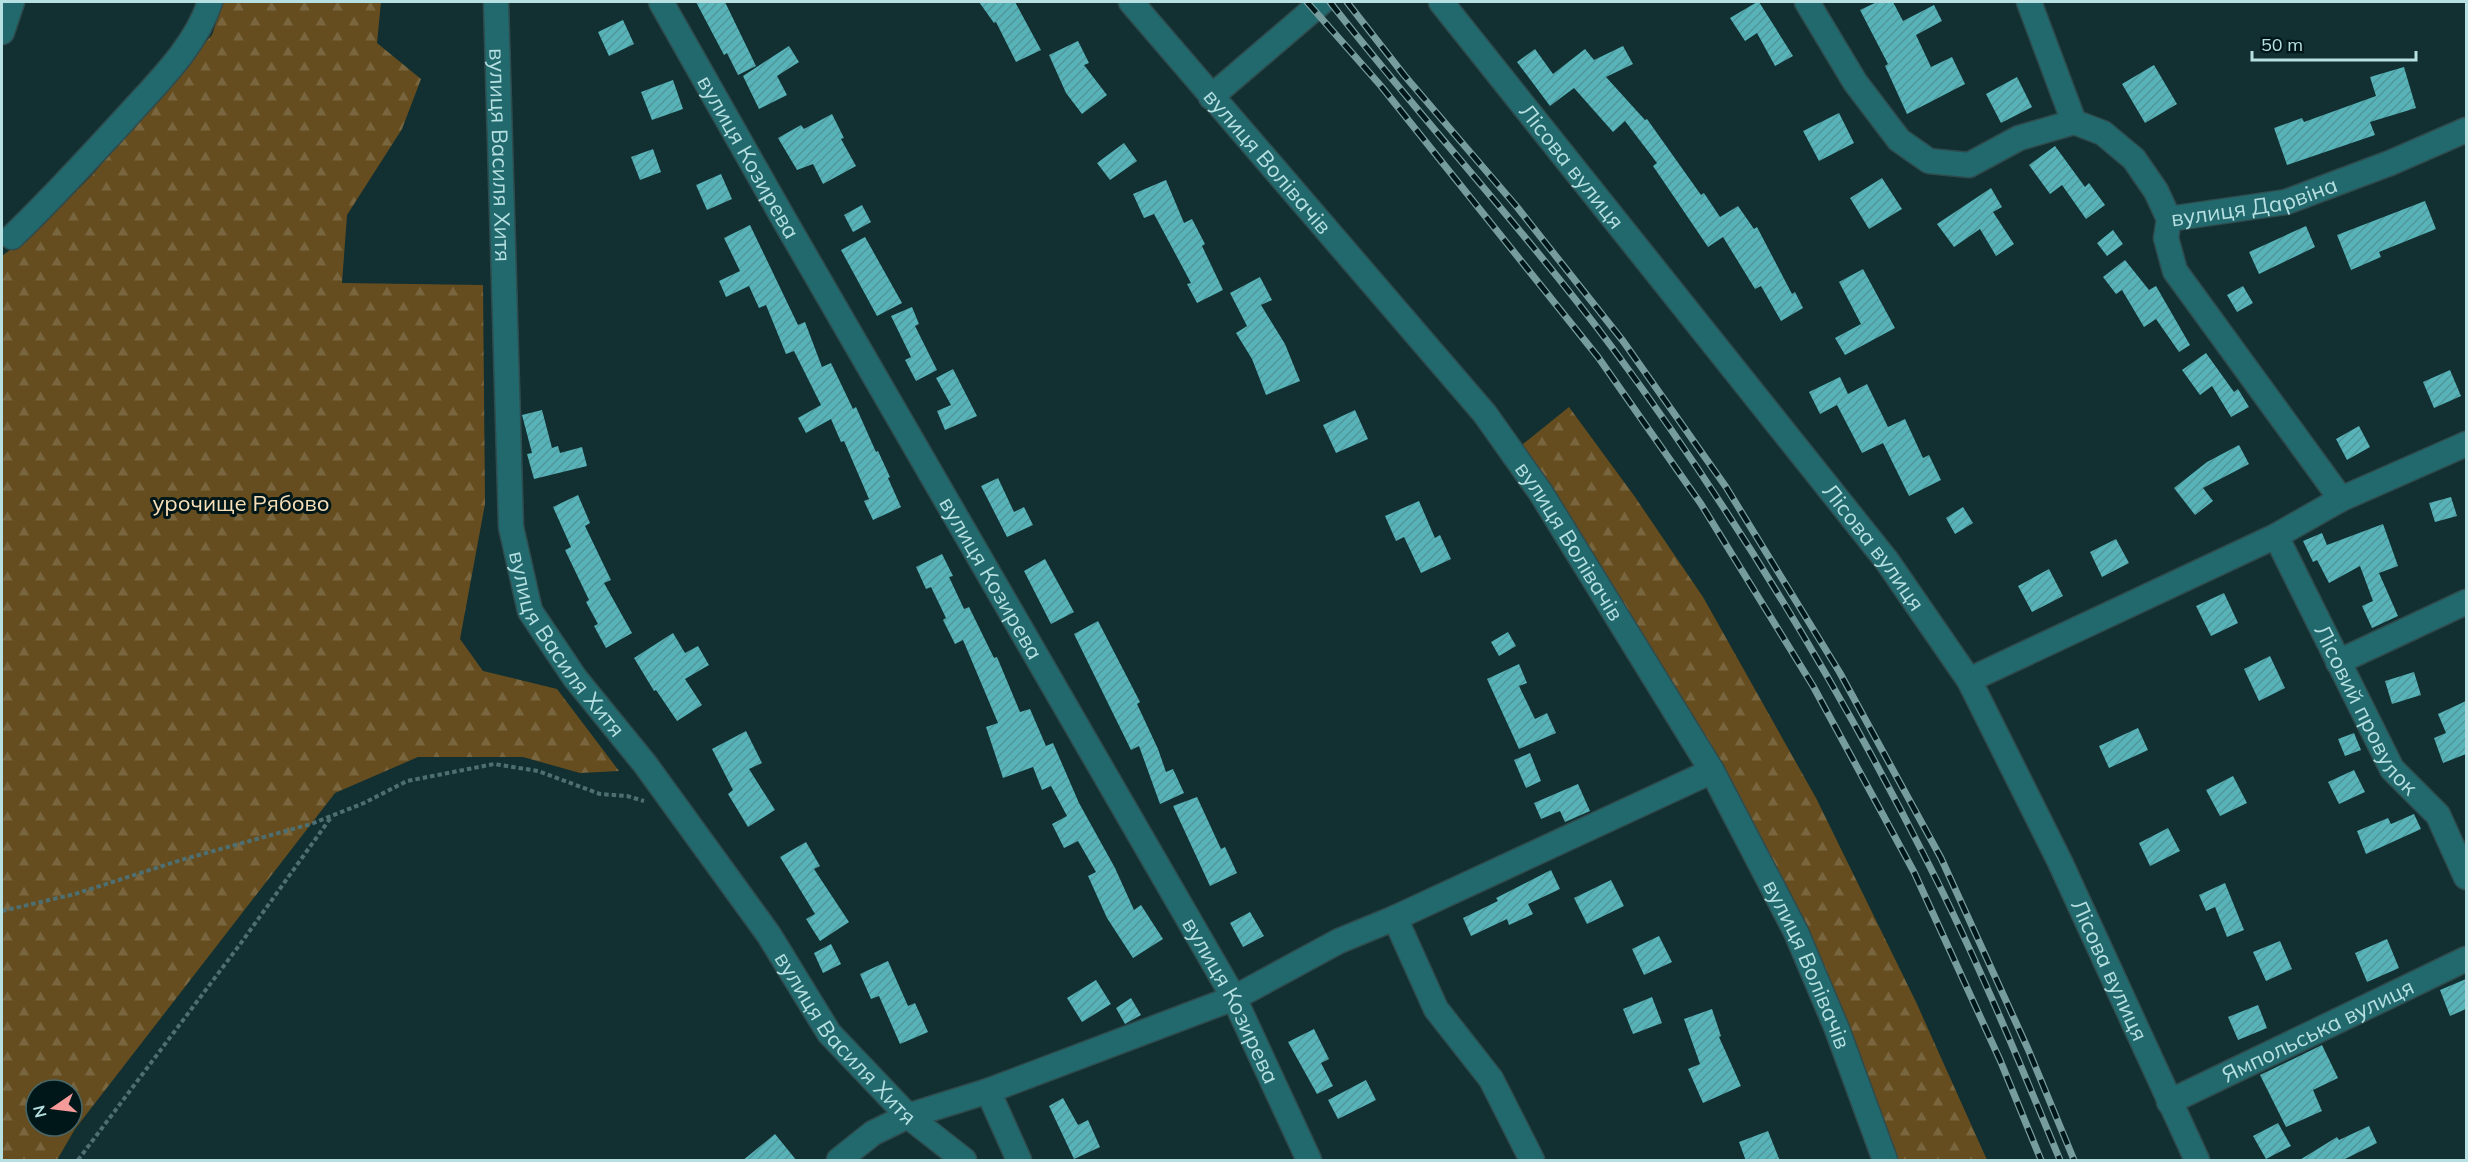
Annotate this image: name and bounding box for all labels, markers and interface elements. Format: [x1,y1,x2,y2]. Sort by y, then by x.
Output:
scale bar [2252,24,2416,62]
text: 50 m [2261,33,2303,56]
street label: вулиця Василя Хитя [483,48,517,262]
street label: вулиця Козирева [691,70,806,244]
street label: вулиця Волівачів [1198,83,1338,240]
street label: Лісова вулиця [1513,98,1631,235]
street label: вулиця Дарвіна [2169,170,2341,233]
street label: вулиця Волівачів [1509,456,1630,626]
street label: Лісова вулиця [1817,478,1931,616]
park label: урочище Рябово [152,489,330,517]
street label: вулиця Козирева [933,492,1049,665]
street label: вулиця Василя Хитя [503,548,631,743]
street label: Лісовий провулок [2308,620,2424,801]
street label: вулиця Волівачів [1757,875,1857,1053]
street label: Лісова вулиця [2065,895,2154,1045]
street label: вулиця Козирева [1176,912,1286,1088]
street label: вулиця Василя Хитя [769,946,922,1131]
street label: Ямпольська вулиця [2217,972,2418,1089]
north arrow [24,1078,84,1138]
text: N [28,1103,51,1120]

